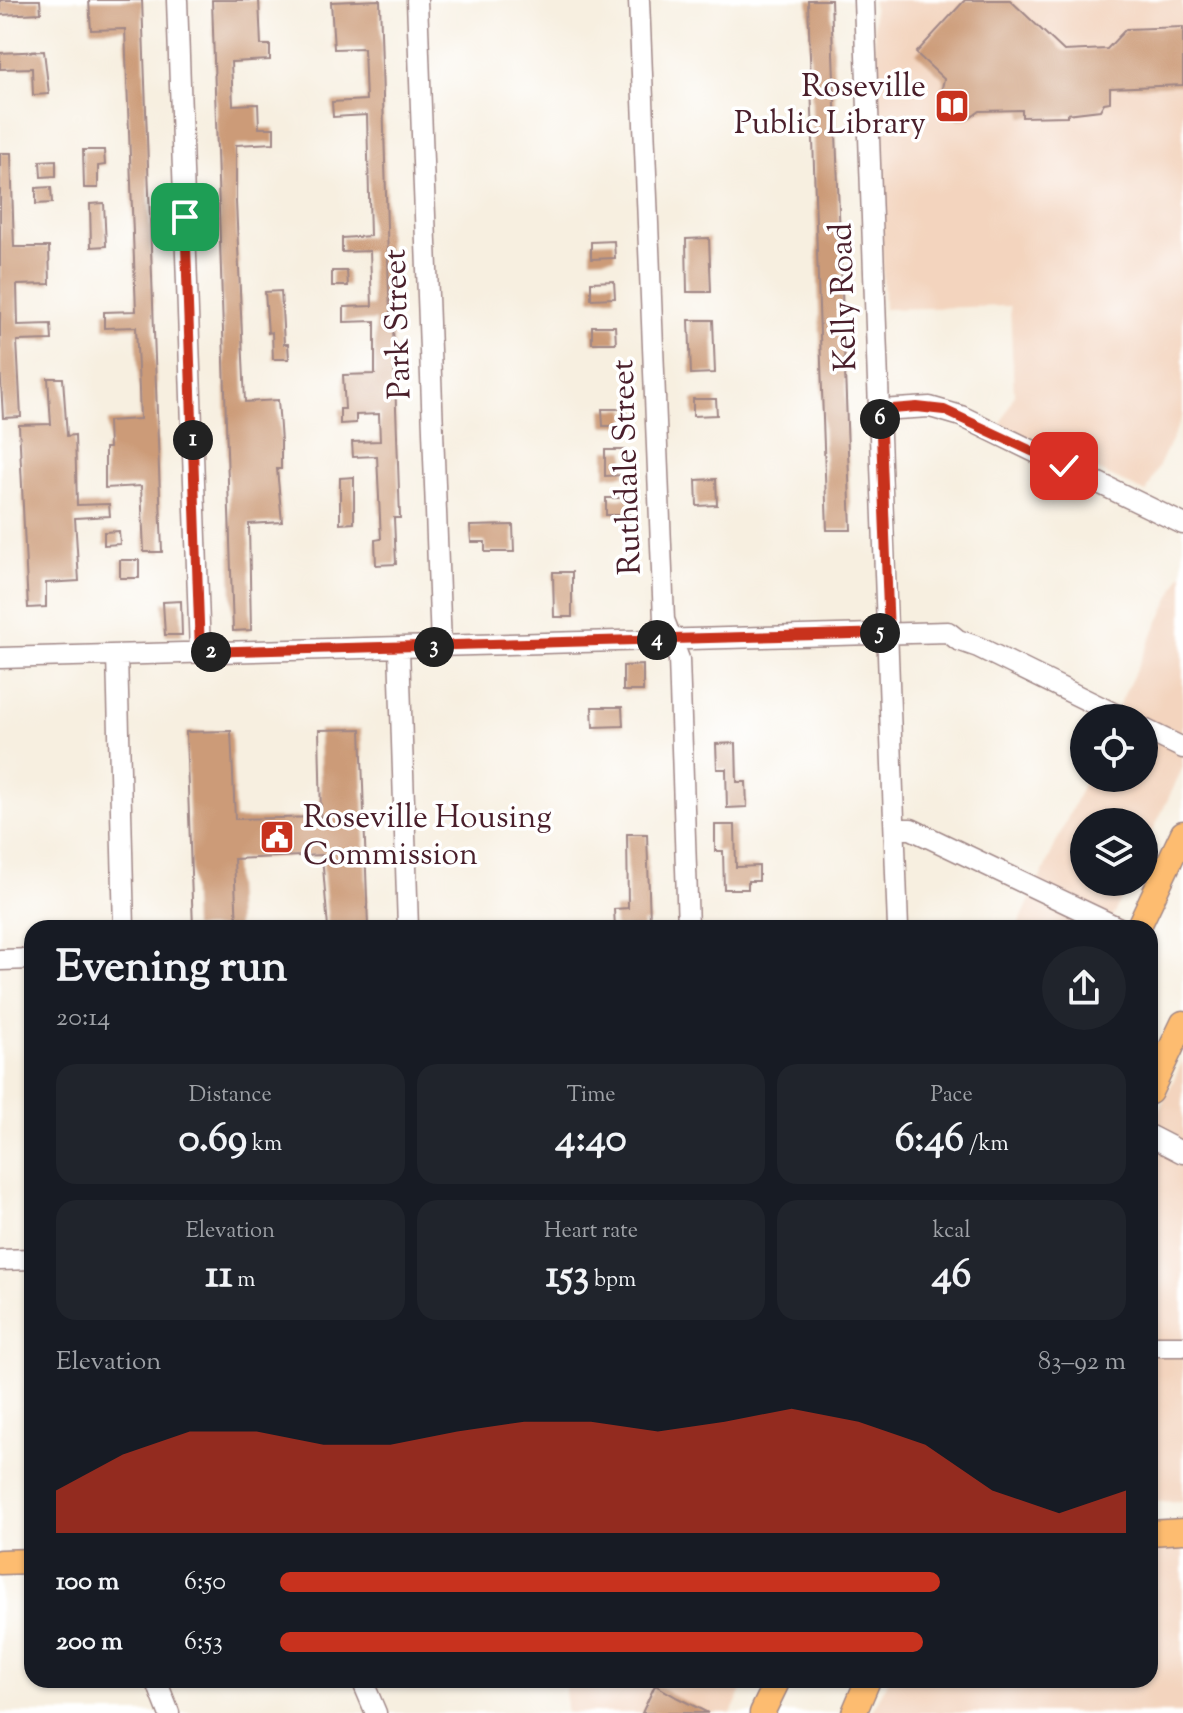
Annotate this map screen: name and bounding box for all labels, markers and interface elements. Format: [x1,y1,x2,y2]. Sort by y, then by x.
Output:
place label: Roseville Public Library [734,65,926,148]
library icon: Roseville Public Library [933,87,971,125]
pin [151,183,219,251]
icon: arrive [163,195,207,239]
street label: Kelly Road [819,222,871,372]
street label: Park Street [373,248,425,400]
street label: Ruthdale Street [601,358,655,576]
pin: 6 [860,399,900,439]
text: 6 [875,403,885,435]
pin: 1 [173,420,213,460]
text: 1 [189,424,197,456]
pin [1030,432,1098,500]
icon: check [1042,444,1086,488]
pin: 5 [860,613,900,653]
text: 5 [876,617,884,649]
pin: 4 [637,620,677,660]
text: 4 [651,624,663,656]
pin: 3 [414,627,454,667]
text: 3 [430,631,438,663]
pin: 2 [191,632,231,672]
text: 2 [206,636,216,668]
map controls [1070,704,1158,896]
button: locate [1070,704,1158,792]
place label: Roseville Housing Commission [303,796,552,879]
button: layers [1070,808,1158,896]
public building icon: Roseville Housing Commission [258,818,296,856]
text: Evening run [56,938,288,1001]
button: share [1042,946,1126,1030]
text: 20:14 [56,1000,110,1037]
text: Distance [189,1080,272,1112]
text: Time [567,1080,615,1112]
text: Pace [931,1080,973,1112]
text: 0.69 [179,1112,247,1169]
text: 4:40 [555,1112,627,1169]
text: 6:46 [895,1112,964,1169]
text: km [247,1129,282,1161]
text: /km [964,1129,1009,1161]
text: Elevation [186,1216,275,1248]
text: Heart rate [544,1216,638,1248]
text: kcal [933,1216,971,1248]
text: 11 [205,1248,232,1305]
text: 153 [546,1248,589,1305]
text: 46 [932,1248,972,1305]
text: m [232,1265,255,1297]
text: bpm [589,1265,636,1297]
text: Elevation [56,1344,161,1381]
text: 83–92 m [1038,1344,1126,1381]
text: 100 m [56,1564,119,1601]
text: 6:50 [184,1564,226,1601]
text: 200 m [56,1624,123,1661]
text: 6:53 [184,1624,223,1661]

